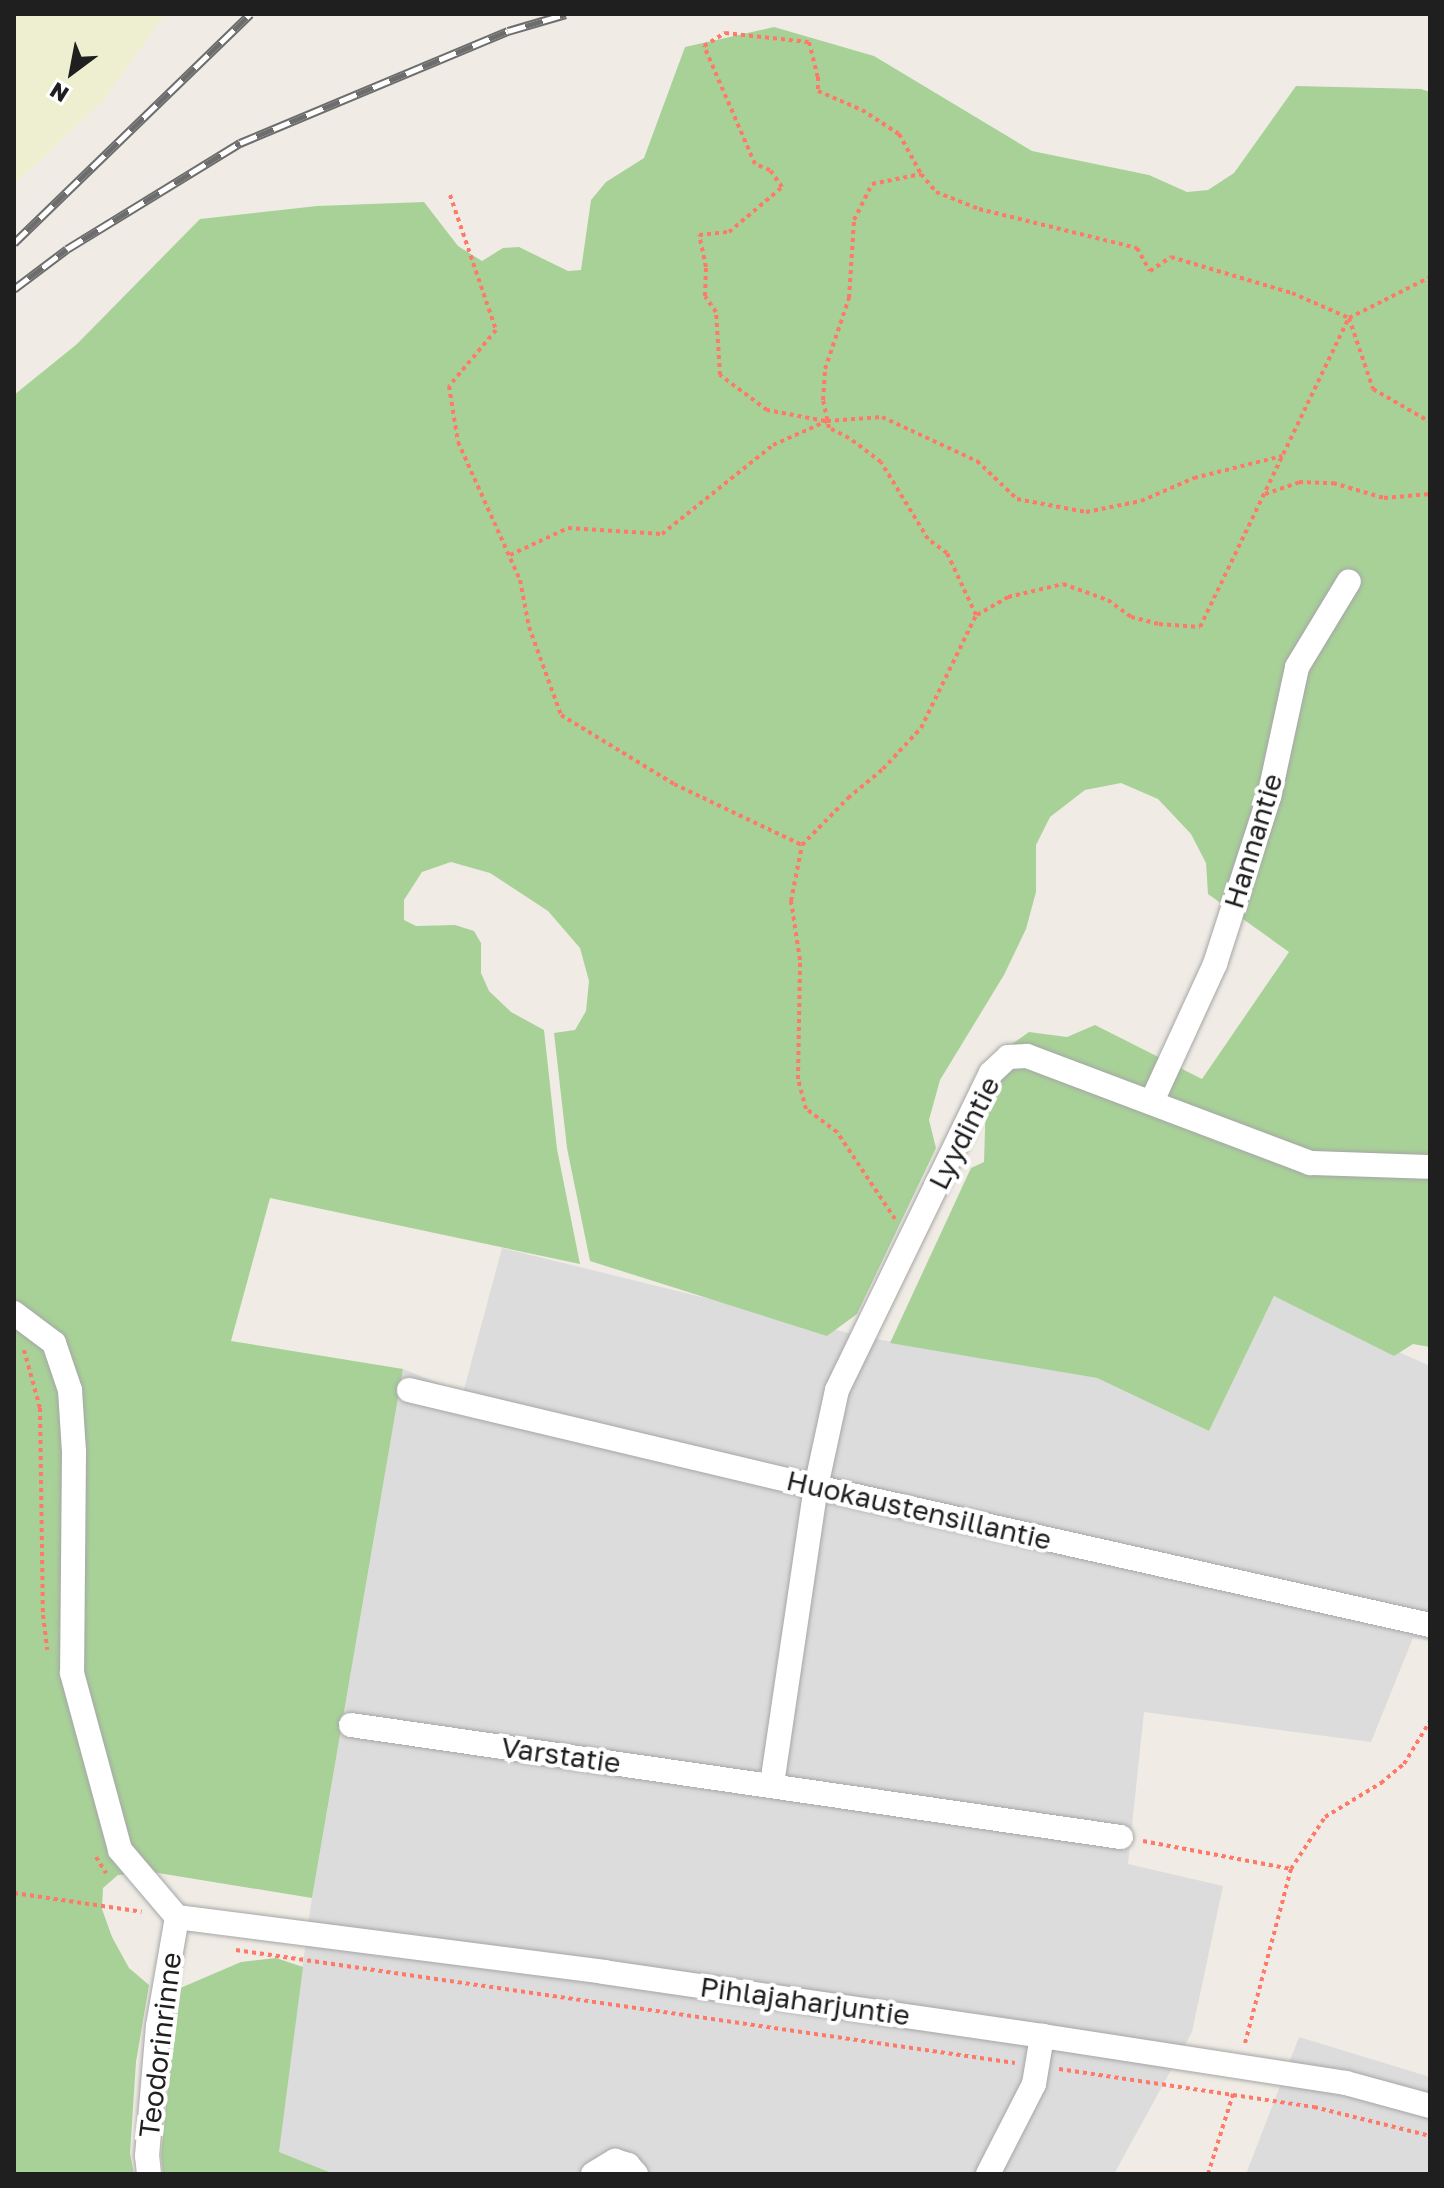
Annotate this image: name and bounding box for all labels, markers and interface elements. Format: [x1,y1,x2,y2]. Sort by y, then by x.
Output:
north arrow [32,32,112,112]
text: N [45,77,73,109]
street label: Hannantie [1217,770,1289,912]
street label: Lyydintie [921,1071,1007,1195]
street label: Huokaustensillantie [783,1463,1055,1557]
street label: Varstatie [499,1730,623,1780]
street label: Teodorinrinne [132,1950,188,2140]
street label: Pihlajaharjuntie [698,1970,912,2032]

